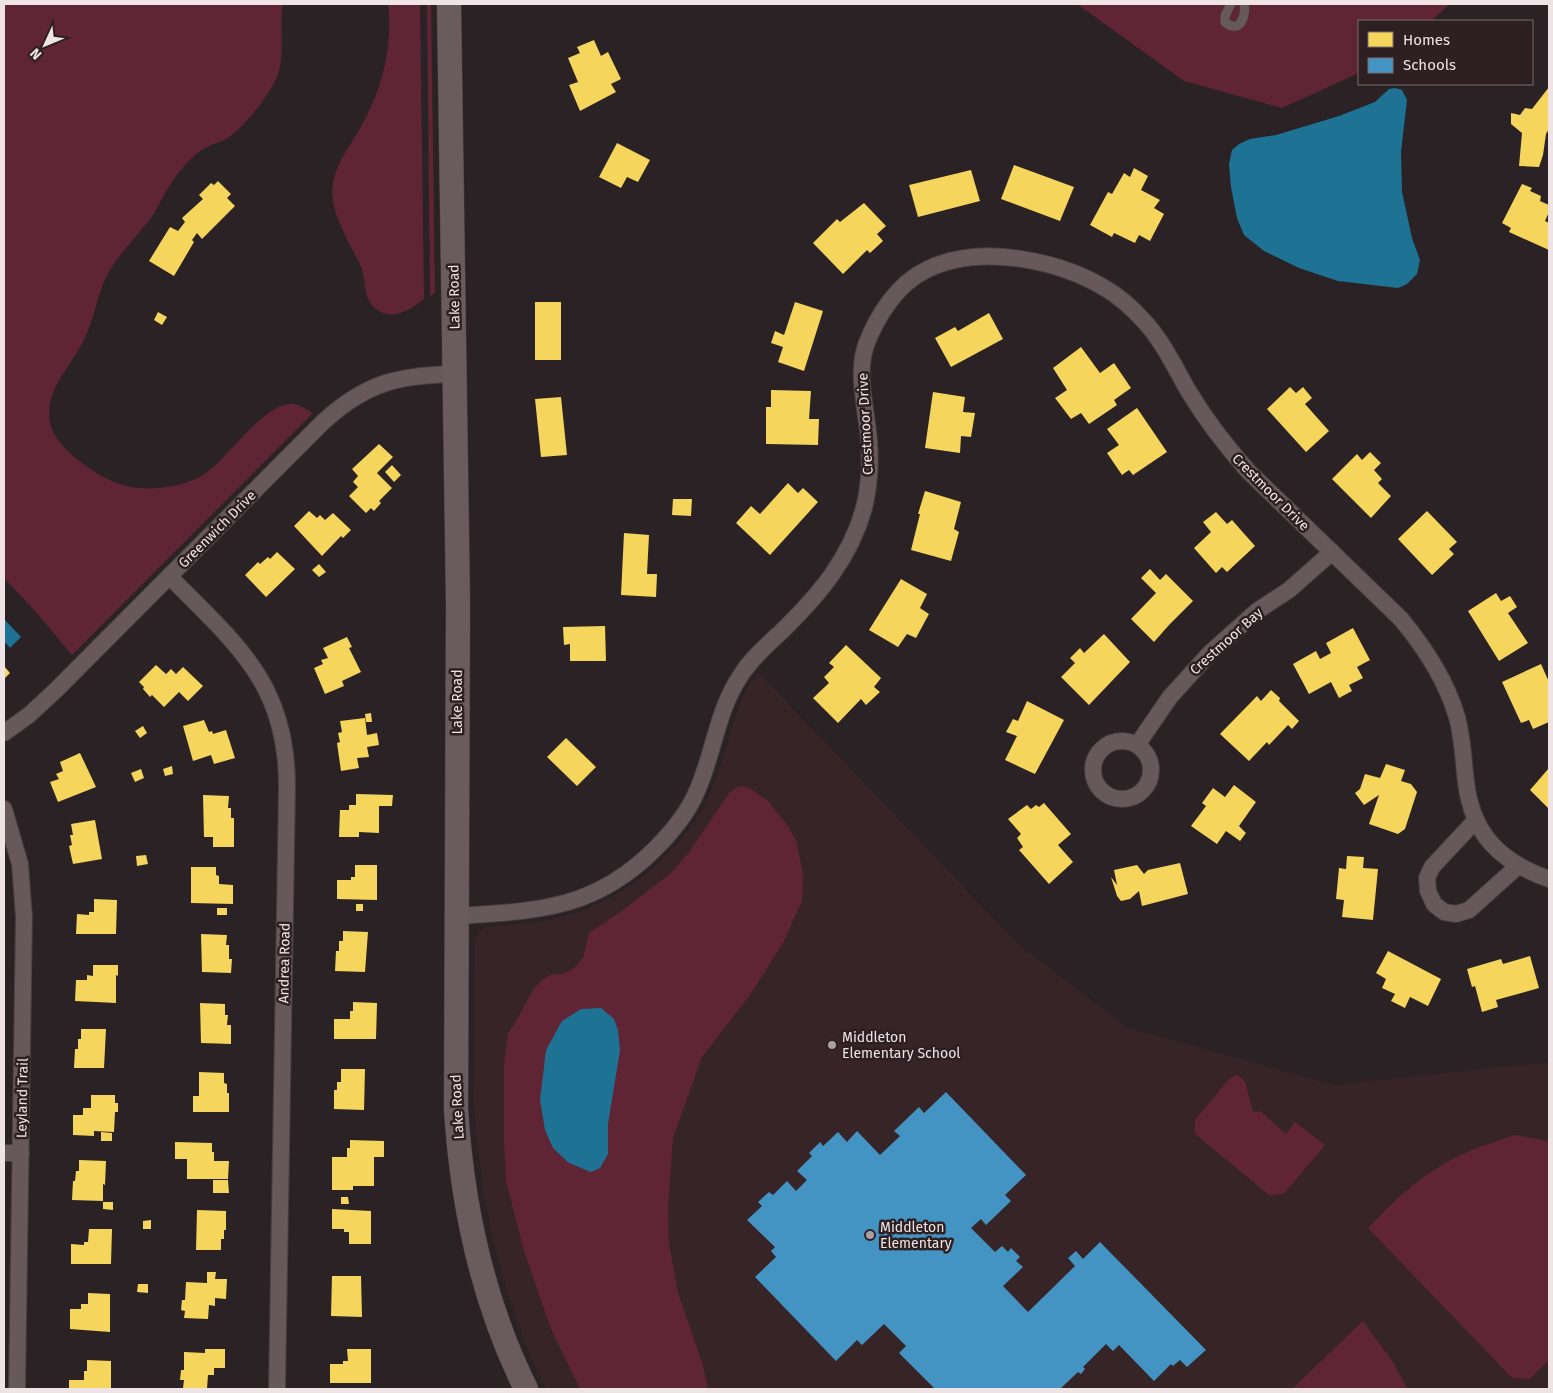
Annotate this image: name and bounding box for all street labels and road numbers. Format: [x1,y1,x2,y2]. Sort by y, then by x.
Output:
street label: Lake Road [445,264,464,330]
street label: Crestmoor Drive [854,373,877,475]
street label: Crestmoor Drive [1229,450,1313,534]
street label: Greenwich Drive [175,487,260,572]
street label: Crestmoor Bay [1186,604,1266,679]
street label: Lake Road [449,669,466,735]
street label: Andrea Road [275,923,294,1003]
street label: Leyland Trail [13,1058,32,1138]
street label: Lake Road [447,1074,468,1140]

